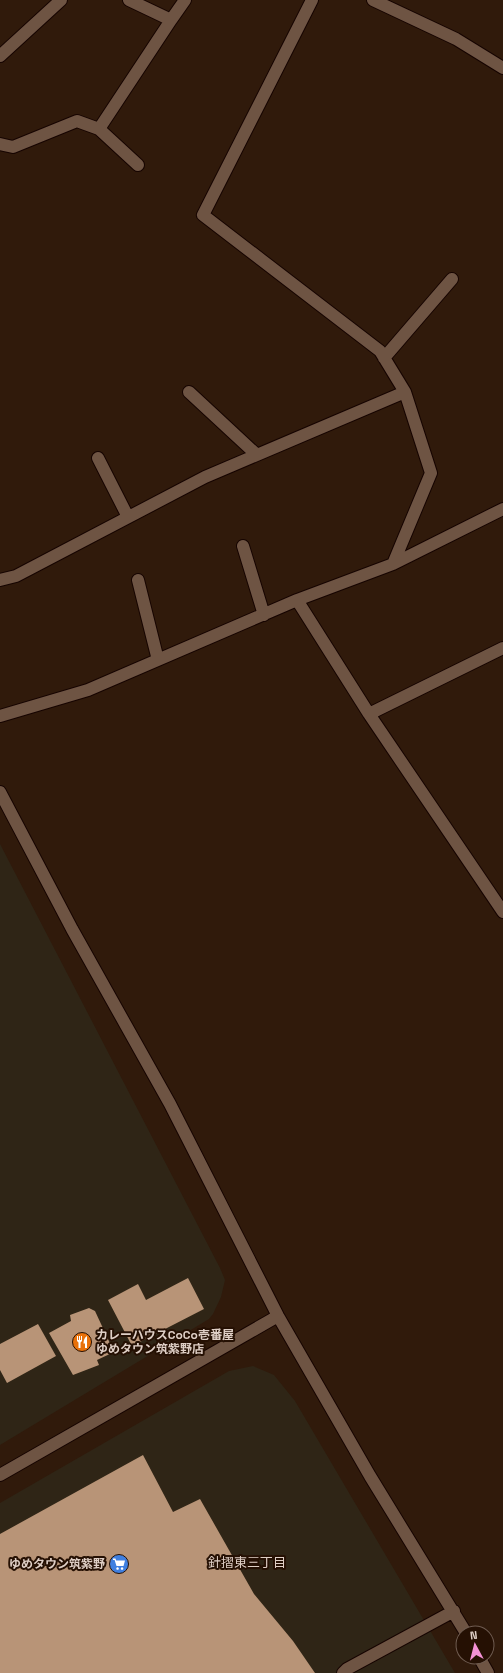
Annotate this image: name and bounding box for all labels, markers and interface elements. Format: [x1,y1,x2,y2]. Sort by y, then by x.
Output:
place label: カレーハウスCoCo壱番屋 ゆめタウン筑紫野店 [96,1327,234,1357]
restaurant icon: カレーハウスCoCo壱番屋 ゆめタウン筑紫野店 [71,1331,93,1353]
supermarket icon: ゆめタウン筑紫野 [108,1553,130,1575]
district label: 針摺東三丁目 [208,1554,286,1571]
place label: ゆめタウン筑紫野 [9,1556,105,1572]
north arrow [455,1625,495,1665]
text: N [469,1628,478,1642]

